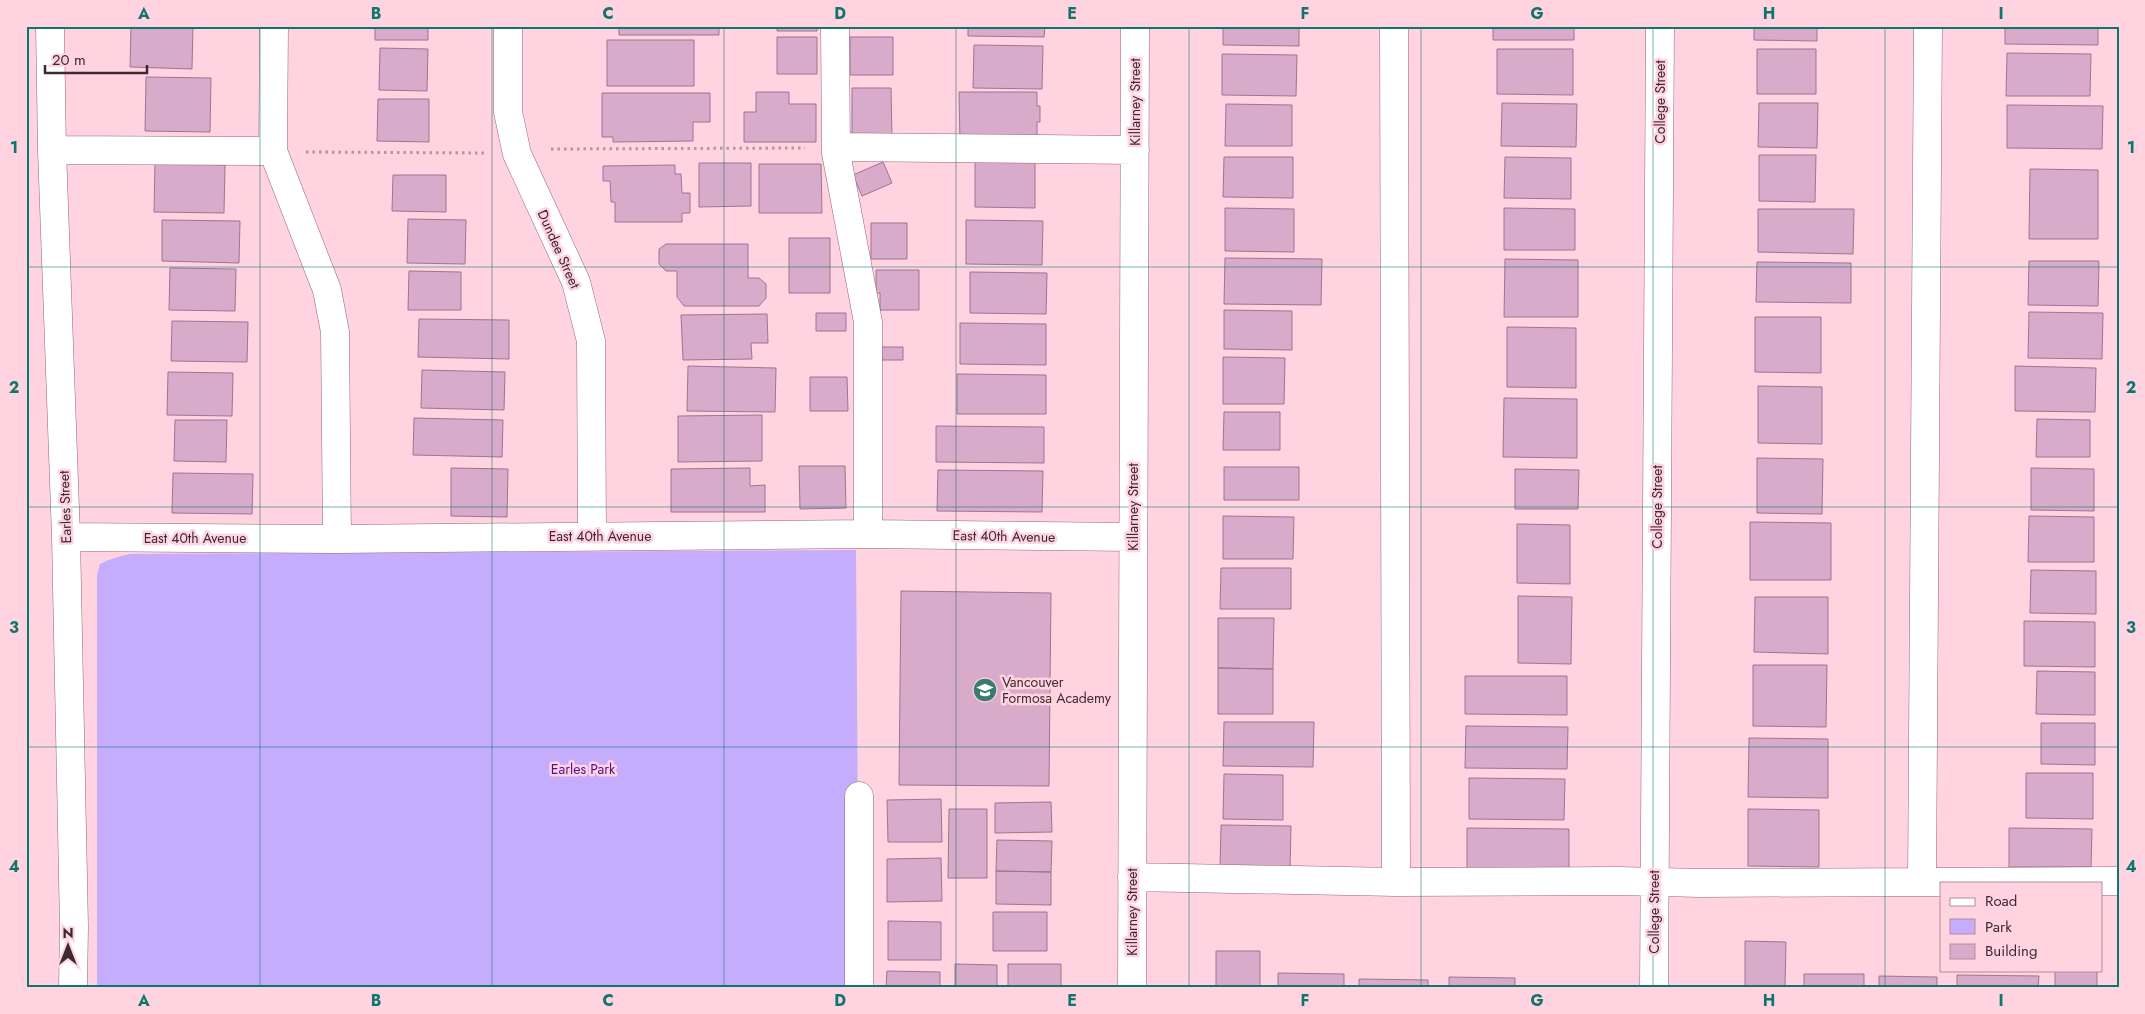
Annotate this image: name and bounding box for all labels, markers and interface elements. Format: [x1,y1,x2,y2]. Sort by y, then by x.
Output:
text: A [137,2,150,25]
text: B [371,2,381,25]
text: C [602,2,614,25]
text: D [834,2,846,25]
text: E [1067,2,1077,25]
text: F [1301,2,1309,25]
text: G [1530,2,1544,25]
text: H [1763,2,1775,25]
text: I [1998,2,2004,25]
scale bar [45,42,148,74]
text: 20 m [52,49,86,71]
street label: Killarney Street [1125,58,1145,146]
street label: College Street [1650,60,1670,144]
text: 1 [10,136,18,159]
text: 1 [2127,136,2135,159]
street label: Dundee Street [533,206,586,292]
text: 2 [9,376,19,399]
text: 2 [2126,376,2136,399]
street label: Killarney Street [1123,463,1143,551]
street label: College Street [1647,465,1667,549]
street label: Earles Street [54,470,76,544]
street label: East 40th Avenue [952,525,1056,547]
street label: East 40th Avenue [549,526,651,546]
street label: East 40th Avenue [144,528,246,548]
text: 3 [9,616,19,639]
text: 3 [2126,616,2136,639]
place label: Vancouver Formosa Academy [1002,672,1112,708]
school or university icon: Vancouver Formosa Academy [972,677,998,703]
park label: Earles Park [551,759,616,779]
text: 4 [8,855,20,878]
text: 4 [2125,855,2137,878]
street label: Killarney Street [1122,868,1142,956]
street label: College Street [1644,870,1664,954]
legend [1940,882,2102,972]
text: Road [1985,890,2017,912]
text: Park [1985,916,2012,938]
north arrow [42,922,92,972]
text: N [62,923,74,943]
text: Building [1985,940,2037,962]
text: A [137,989,150,1012]
text: B [371,989,381,1012]
text: C [602,989,614,1012]
text: D [834,989,846,1012]
text: E [1067,989,1077,1012]
text: F [1301,989,1309,1012]
text: G [1530,989,1544,1012]
text: H [1763,989,1775,1012]
text: I [1998,989,2004,1012]

